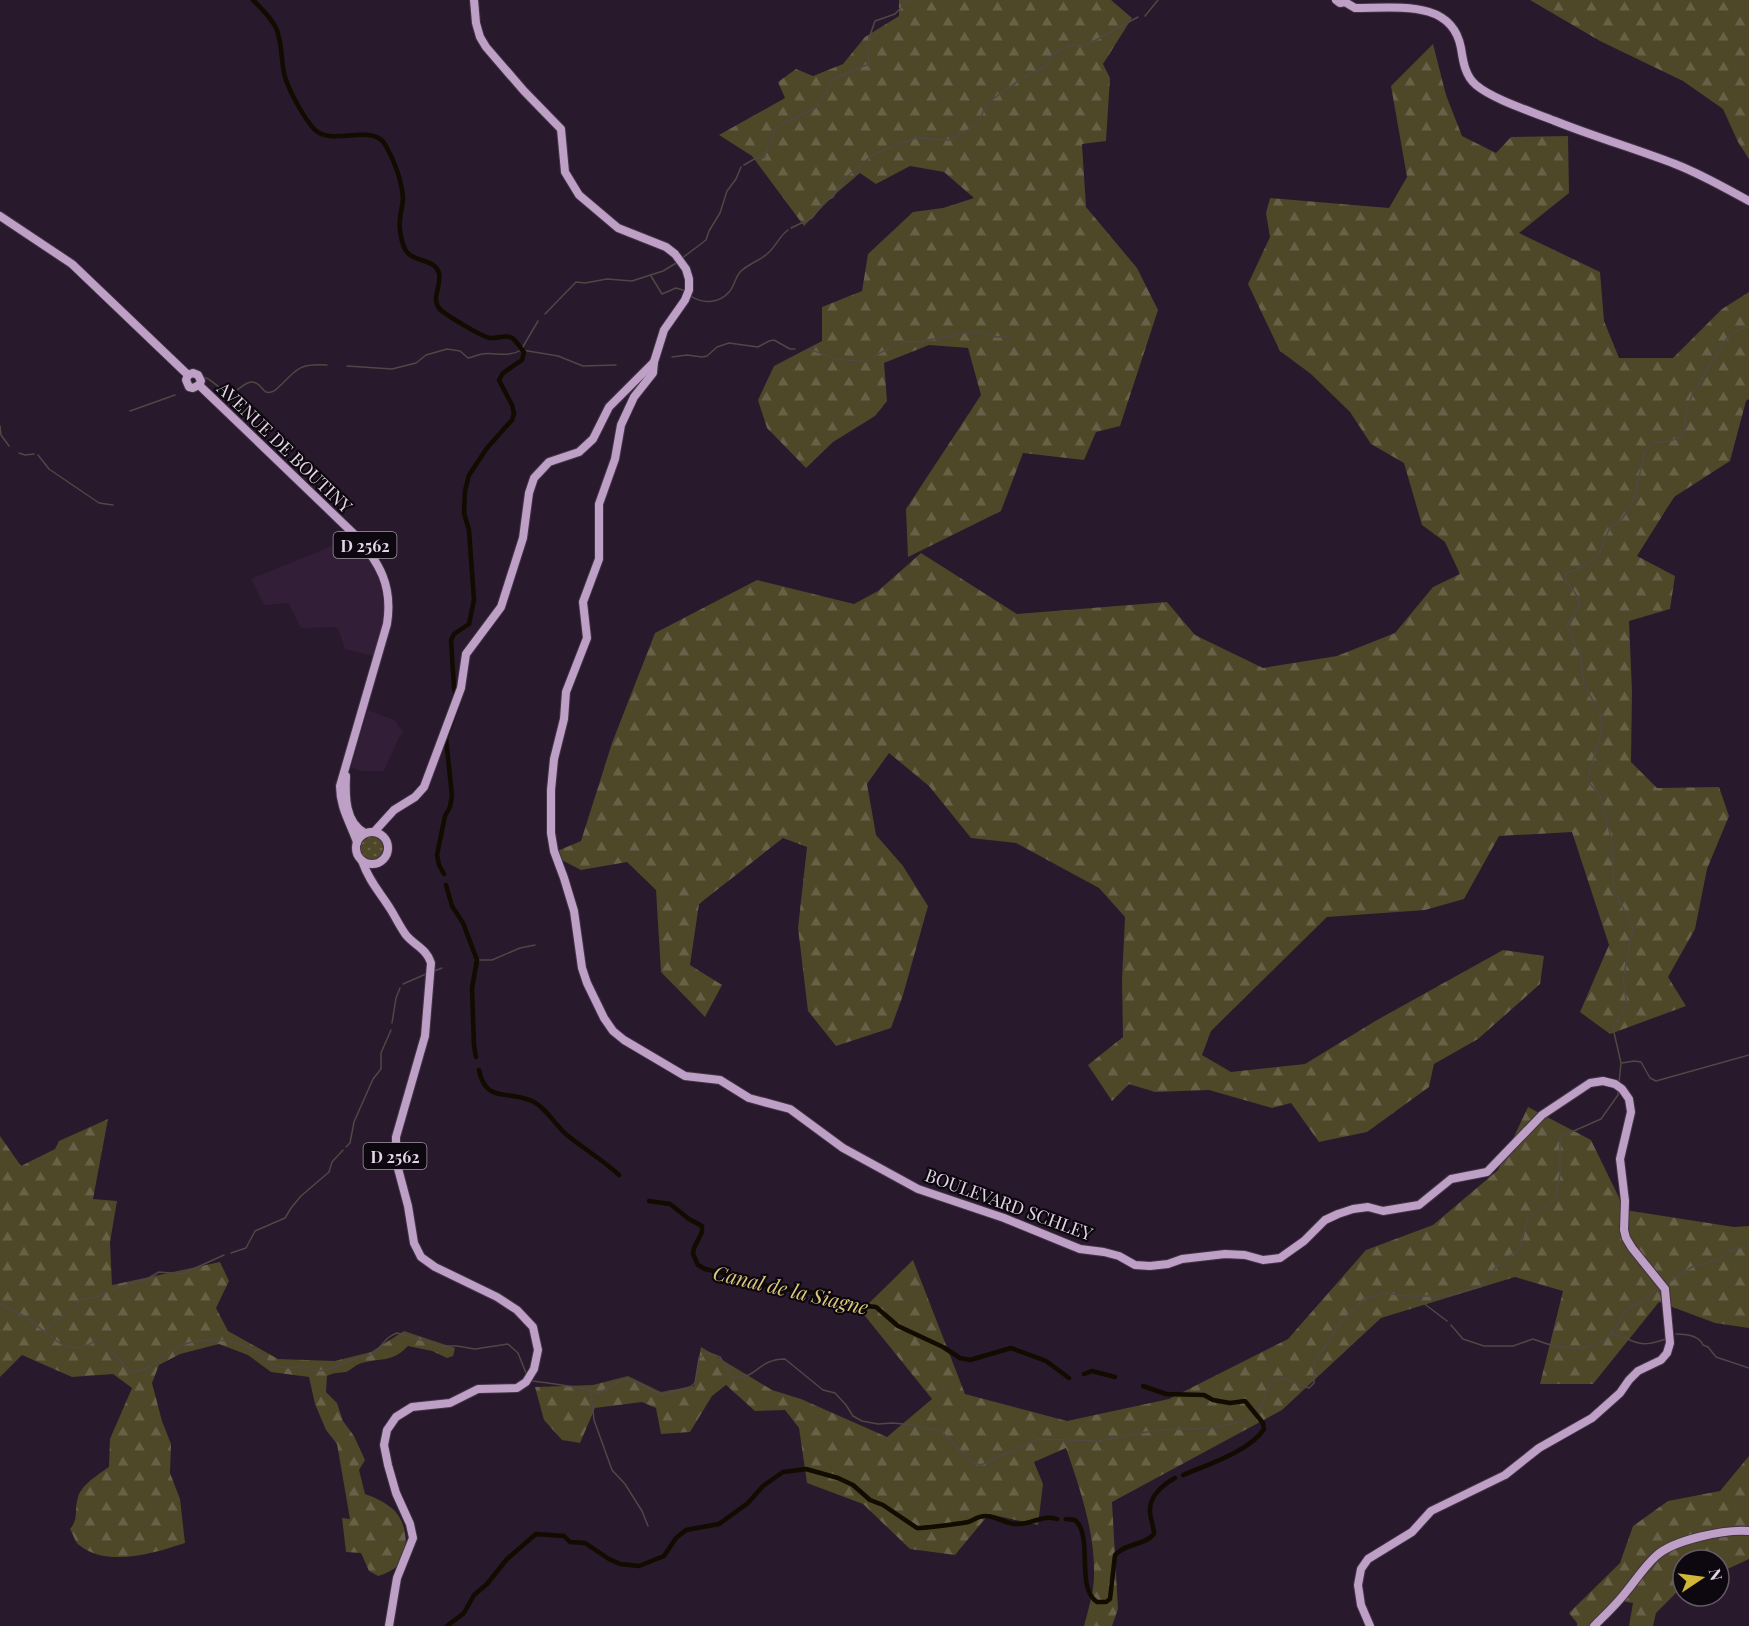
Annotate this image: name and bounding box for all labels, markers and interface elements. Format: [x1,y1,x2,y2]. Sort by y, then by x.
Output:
street label: AVENUE DE BOUTINY [212,376,358,518]
road number: D 2562 [334,532,397,558]
road number: D 2562 [364,1143,426,1169]
street label: BOULEVARD SCHLEY [922,1163,1096,1246]
water label: Canal de la Siagne [711,1258,871,1320]
north arrow [1671,1548,1731,1608]
text: N [1705,1567,1728,1583]

